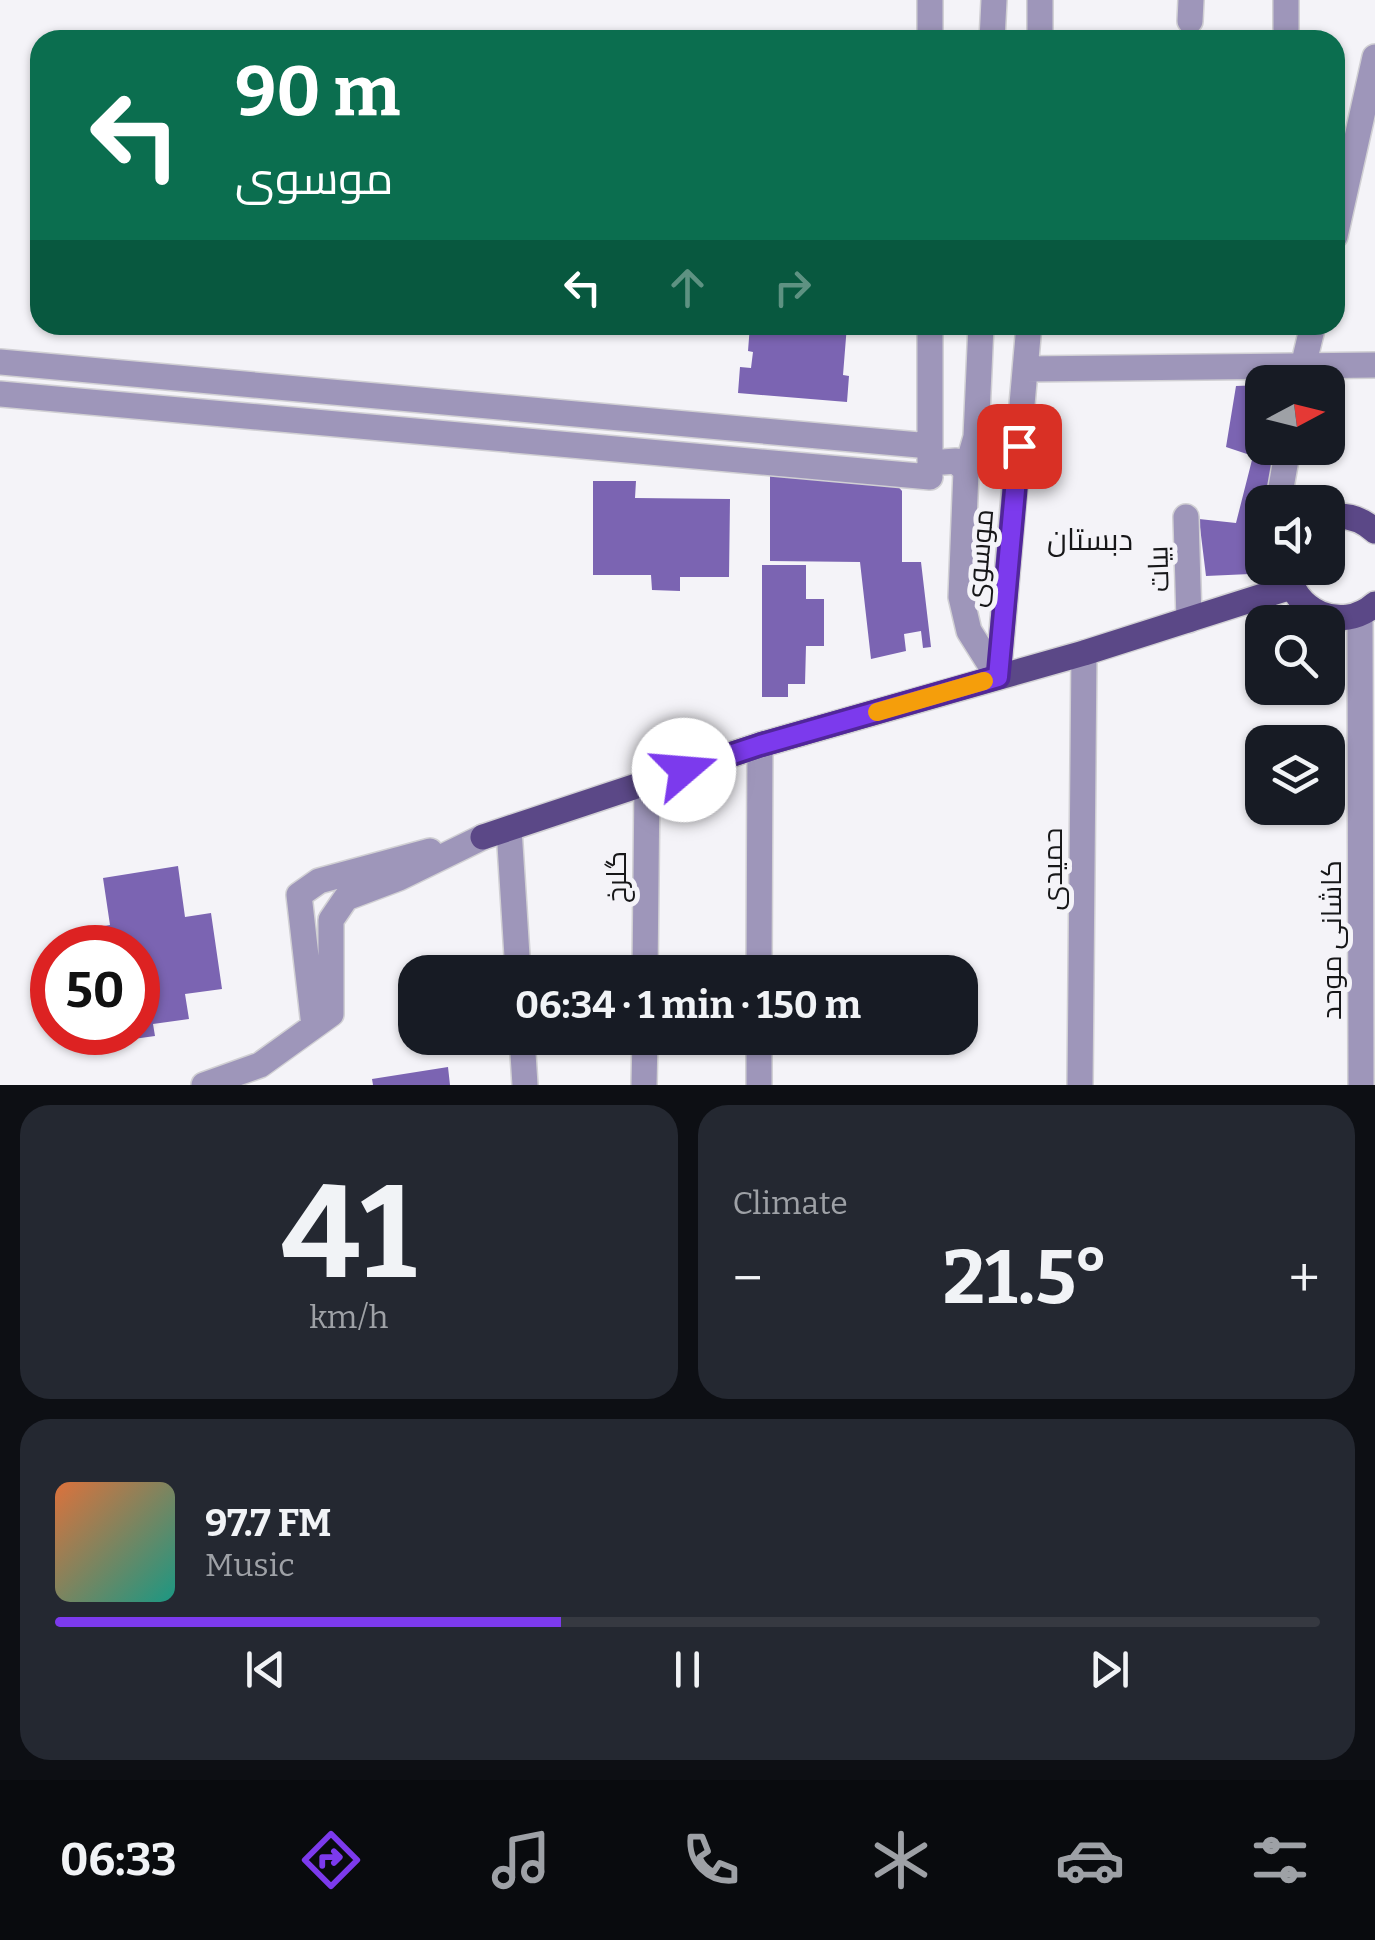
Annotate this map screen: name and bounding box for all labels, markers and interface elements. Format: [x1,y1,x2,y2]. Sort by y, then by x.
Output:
text: 90 m [235,50,400,134]
icon: left [70,70,200,200]
text: موسوی [235,152,393,206]
icon: left [555,260,610,315]
icon: ahead [660,260,715,315]
icon: right [765,260,820,315]
north arrow [1245,365,1345,465]
map controls [1245,365,1345,825]
pin [977,404,1062,489]
icon: arrive [992,419,1047,474]
button: sound [1245,485,1345,585]
street label: موسوی [959,507,1000,609]
district label: دبستان [1047,522,1133,558]
street label: بیات [1141,545,1176,593]
button: search [1245,605,1345,705]
position arrow [632,718,736,822]
button: layers [1245,725,1345,825]
street label: حمیدی [1036,828,1069,910]
street label: گلرخ [600,851,635,903]
street label: کاشانی موحد [1315,860,1348,1020]
speed limit sign: 50 [30,925,160,1055]
text: 06:34 · 1 min · 150 m [515,982,861,1028]
text: 41 [281,1155,416,1311]
text: Climate [733,1184,848,1222]
text: 21.5° [943,1233,1109,1323]
text: − [733,1246,763,1312]
text: + [1289,1246,1320,1312]
text: km/h [309,1298,388,1336]
text: 97.7 FM [205,1500,331,1546]
text: Music [205,1546,295,1584]
icon: previous [238,1642,293,1697]
icon: pause [660,1642,715,1697]
icon: next [1082,1642,1137,1697]
icon: directions [296,1825,366,1895]
icon: music [486,1825,556,1895]
icon: phone [676,1825,746,1895]
icon: climate [866,1825,936,1895]
icon: car [1055,1825,1125,1895]
icon: filters [1245,1825,1315,1895]
text: 06:33 [60,1833,177,1887]

